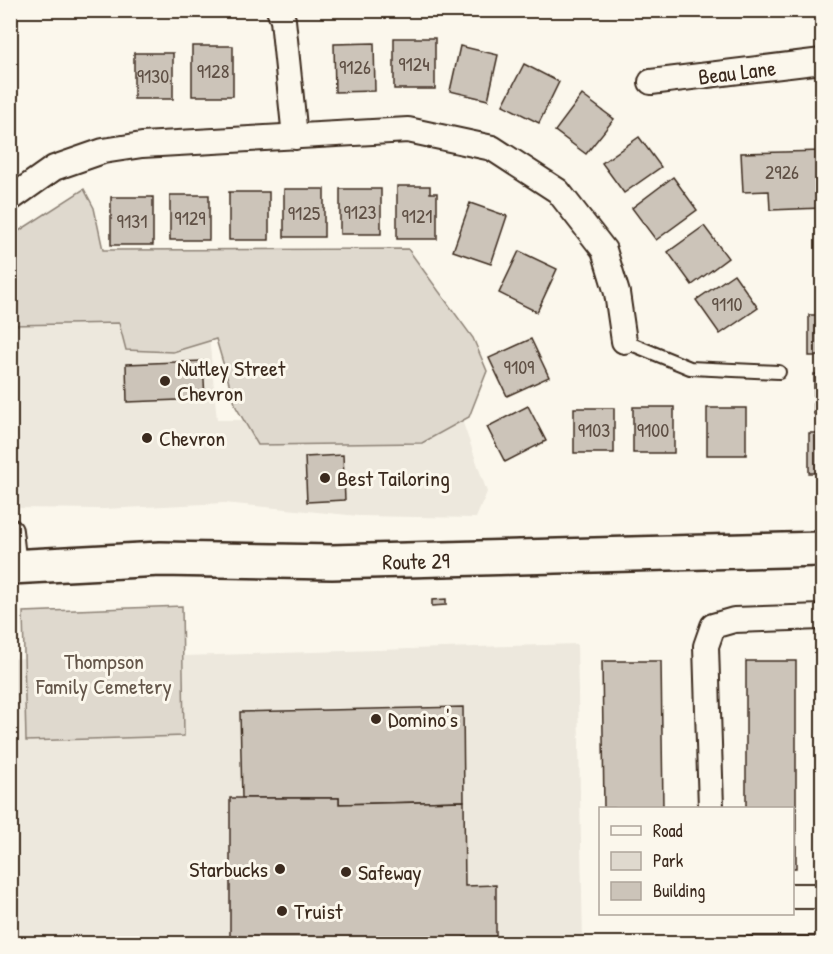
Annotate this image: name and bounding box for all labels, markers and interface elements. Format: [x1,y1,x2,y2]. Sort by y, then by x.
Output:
house number: 9124 [398,50,430,77]
street label: Beau Lane [697,52,778,92]
house number: 9126 [339,53,371,80]
house number: 9128 [197,57,229,84]
house number: 9130 [137,62,169,89]
house number: 2926 [765,158,799,185]
house number: 9123 [344,198,376,225]
house number: 9125 [288,199,321,226]
house number: 9121 [401,202,433,229]
house number: 9129 [174,204,206,231]
house number: 9131 [117,207,147,234]
house number: 9110 [712,290,742,317]
place label: Nutley Street Chevron [177,353,286,408]
house number: 9109 [504,353,534,380]
marker: Nutley Street Chevron [158,374,172,388]
house number: 9103 [578,416,610,443]
house number: 9100 [637,416,669,443]
place label: Chevron [159,423,225,453]
marker: Chevron [140,431,154,445]
place label: Best Tailoring [337,463,450,493]
marker: Best Tailoring [318,471,332,485]
street label: Route 29 [382,545,450,577]
park label: Thompson Family Cemetery [35,646,172,701]
place label: Domino's [388,704,458,734]
marker: Domino's [369,712,383,726]
legend [599,807,794,915]
text: Road [653,818,683,843]
text: Park [653,848,684,873]
place label: Starbucks [189,854,268,884]
place label: Safeway [358,857,422,887]
marker: Starbucks [273,862,287,876]
marker: Safeway [339,865,353,879]
text: Building [653,878,705,903]
place label: Truist [294,896,343,926]
marker: Truist [275,904,289,918]

